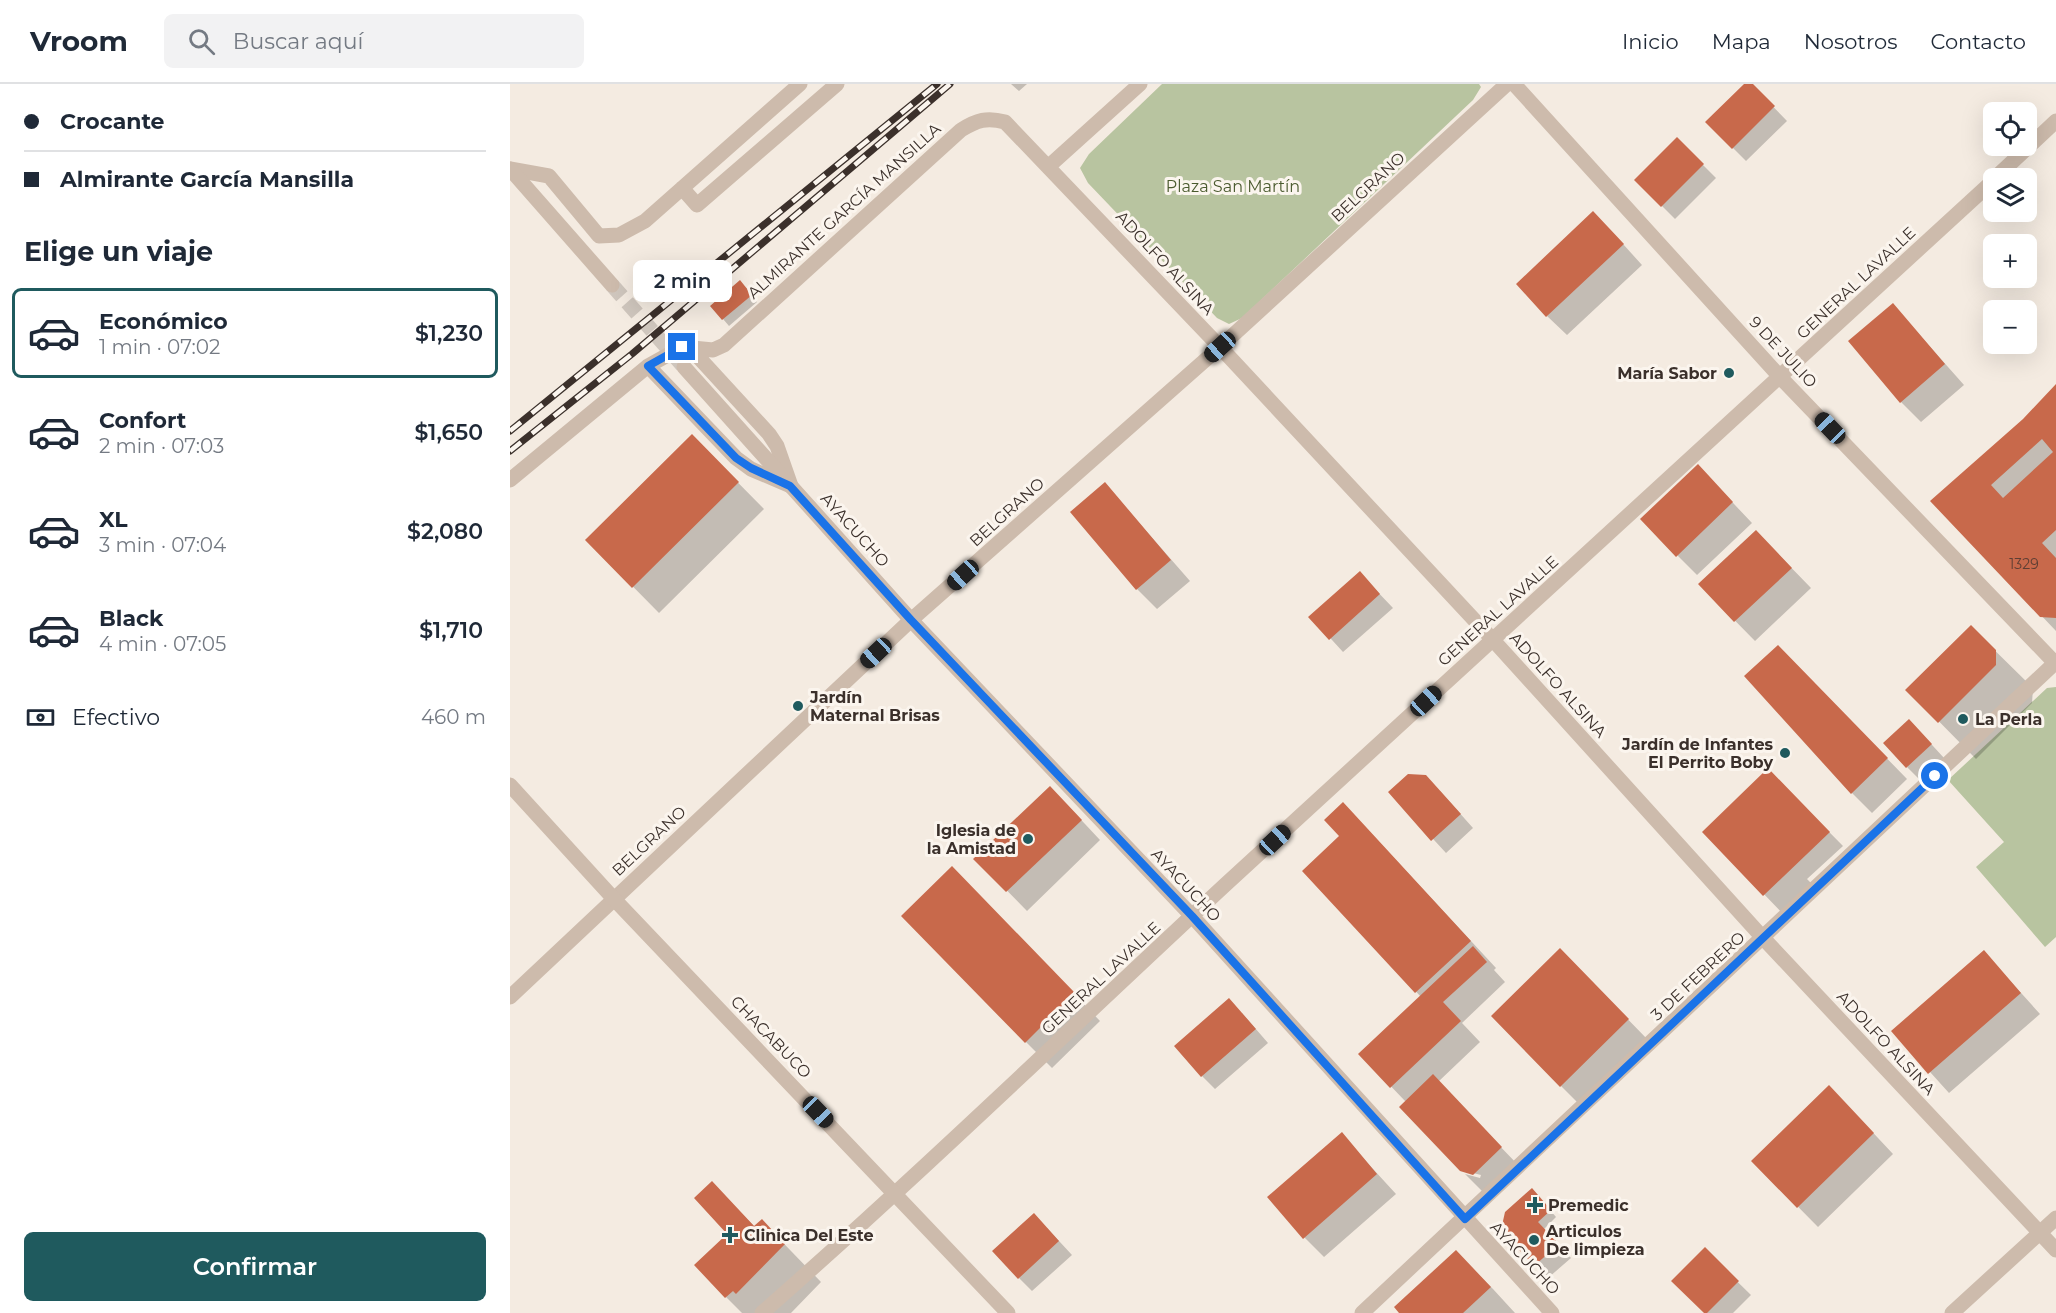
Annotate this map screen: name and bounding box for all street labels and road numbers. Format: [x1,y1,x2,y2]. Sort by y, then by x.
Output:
street label: ALMIRANTE GARCÍA MANSILLA [744,119,945,303]
street label: BELGRANO [1327,148,1409,226]
street label: ADOLFO ALSINA [1112,207,1218,319]
street label: GENERAL LAVALLE [1793,223,1919,343]
street label: 9 DE JULIO [1745,312,1821,392]
street label: BELGRANO [966,474,1048,550]
street label: AYACUCHO [817,489,893,571]
street label: GENERAL LAVALLE [1434,552,1562,670]
street label: ADOLFO ALSINA [1506,628,1611,742]
street label: BELGRANO [608,802,690,880]
street label: AYACUCHO [1147,844,1225,926]
street label: GENERAL LAVALLE [1038,918,1164,1038]
street label: 3 DE FEBRERO [1647,928,1749,1024]
street label: ADOLFO ALSINA [1833,987,1939,1099]
street label: CHACABUCO [727,992,815,1082]
street label: AYACUCHO [1486,1217,1564,1299]

